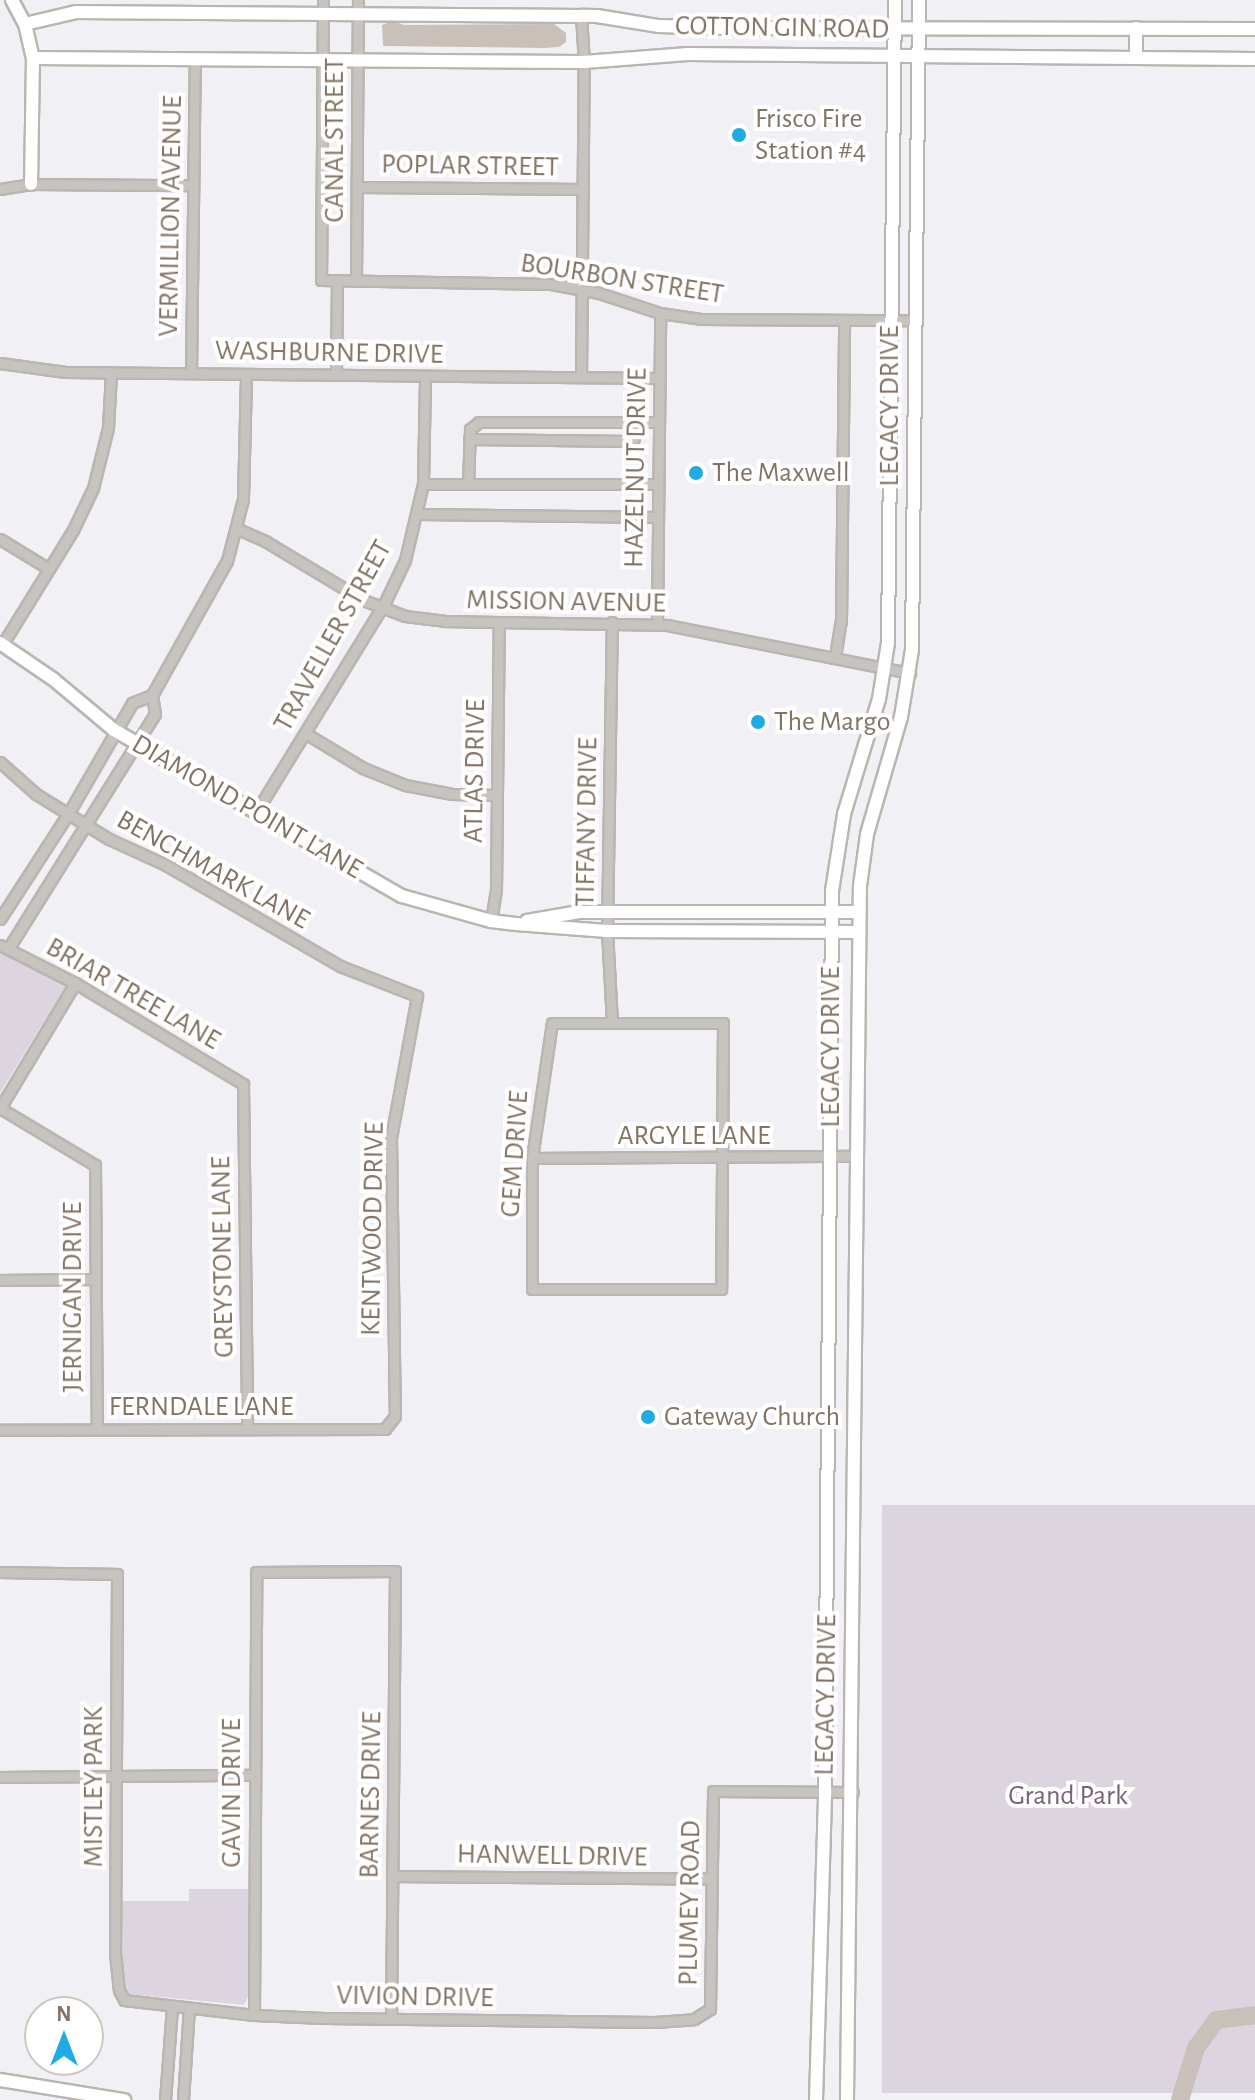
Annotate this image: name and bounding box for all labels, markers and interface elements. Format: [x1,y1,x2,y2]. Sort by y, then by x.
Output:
street label: COTTON GIN ROAD [675,9,889,47]
street label: CANAL STREET [318,57,352,223]
street label: VERMILLION AVENUE [152,95,190,337]
place label: Frisco Fire Station #4 [755,102,866,168]
marker: Frisco Fire Station #4 [730,126,748,144]
street label: POPLAR STREET [381,148,559,184]
street label: BOURBON STREET [518,246,726,312]
street label: LEGACY DRIVE [873,325,907,487]
street label: WASHBURNE DRIVE [215,334,443,372]
street label: HAZELNUT DRIVE [617,368,655,568]
place label: The Maxwell [712,456,850,490]
marker: The Maxwell [687,464,705,482]
street label: TRAVELLER STREET [266,534,400,738]
street label: MISSION AVENUE [466,583,666,621]
street label: ATLAS DRIVE [457,699,493,843]
place label: The Margo [774,705,890,739]
marker: The Margo [749,713,767,731]
street label: DIAMOND POINT LANE [126,727,368,887]
street label: TIFFANY DRIVE [569,737,605,907]
street label: BENCHMARK LANE [111,803,315,937]
street label: BRIAR TREE LANE [40,931,226,1057]
street label: LEGACY DRIVE [814,966,848,1128]
street label: GEM DRIVE [494,1090,536,1218]
street label: ARGYLE LANE [617,1119,771,1153]
street label: KENTWOOD DRIVE [354,1122,392,1336]
street label: GREYSTONE LANE [204,1156,242,1358]
street label: JERNIGAN DRIVE [56,1202,90,1392]
street label: FERNDALE LANE [109,1390,293,1424]
place label: Gateway Church [664,1400,840,1434]
marker: Gateway Church [639,1408,657,1426]
street label: LEGACY DRIVE [808,1614,844,1776]
street label: MISTLEY PARK [77,1707,111,1867]
street label: BARNES DRIVE [353,1711,389,1879]
street label: GAVIN DRIVE [215,1718,249,1868]
park label: Grand Park [1008,1779,1128,1813]
street label: PLUMEY ROAD [672,1820,708,1986]
street label: HANWELL DRIVE [457,1838,647,1874]
street label: VIVION DRIVE [336,1979,494,2015]
north arrow [24,1996,104,2076]
text: N [56,2003,72,2025]

